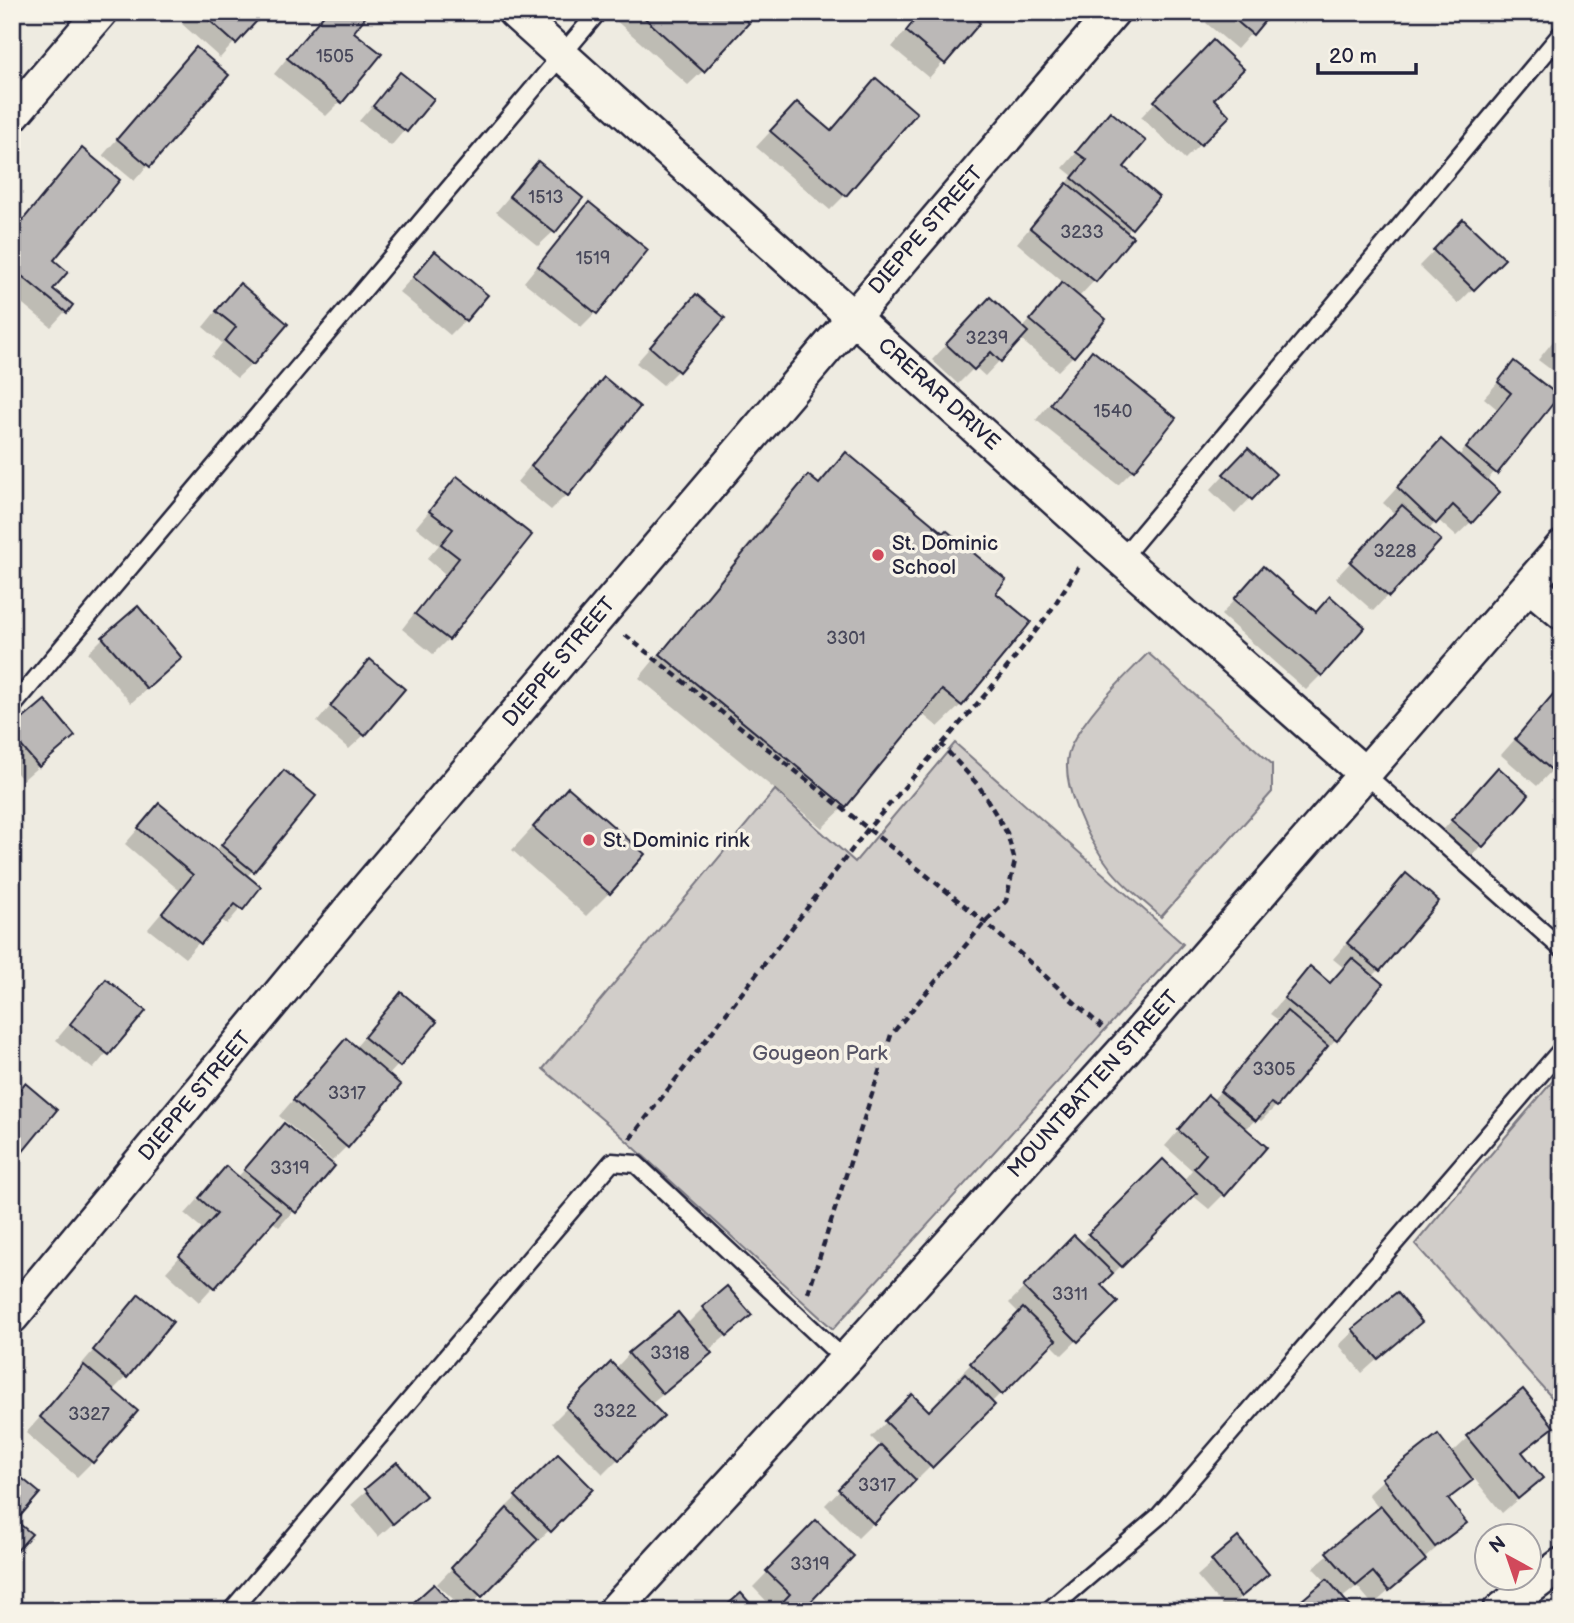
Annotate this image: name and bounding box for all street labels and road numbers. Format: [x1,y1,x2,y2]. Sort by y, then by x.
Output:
street label: DIEPPE STREET [864,161,989,299]
street label: CRERAR DRIVE [873,333,1005,455]
street label: DIEPPE STREET [498,592,621,732]
street label: MOUNTBATTEN STREET [1002,985,1184,1183]
street label: DIEPPE STREET [134,1026,257,1166]

